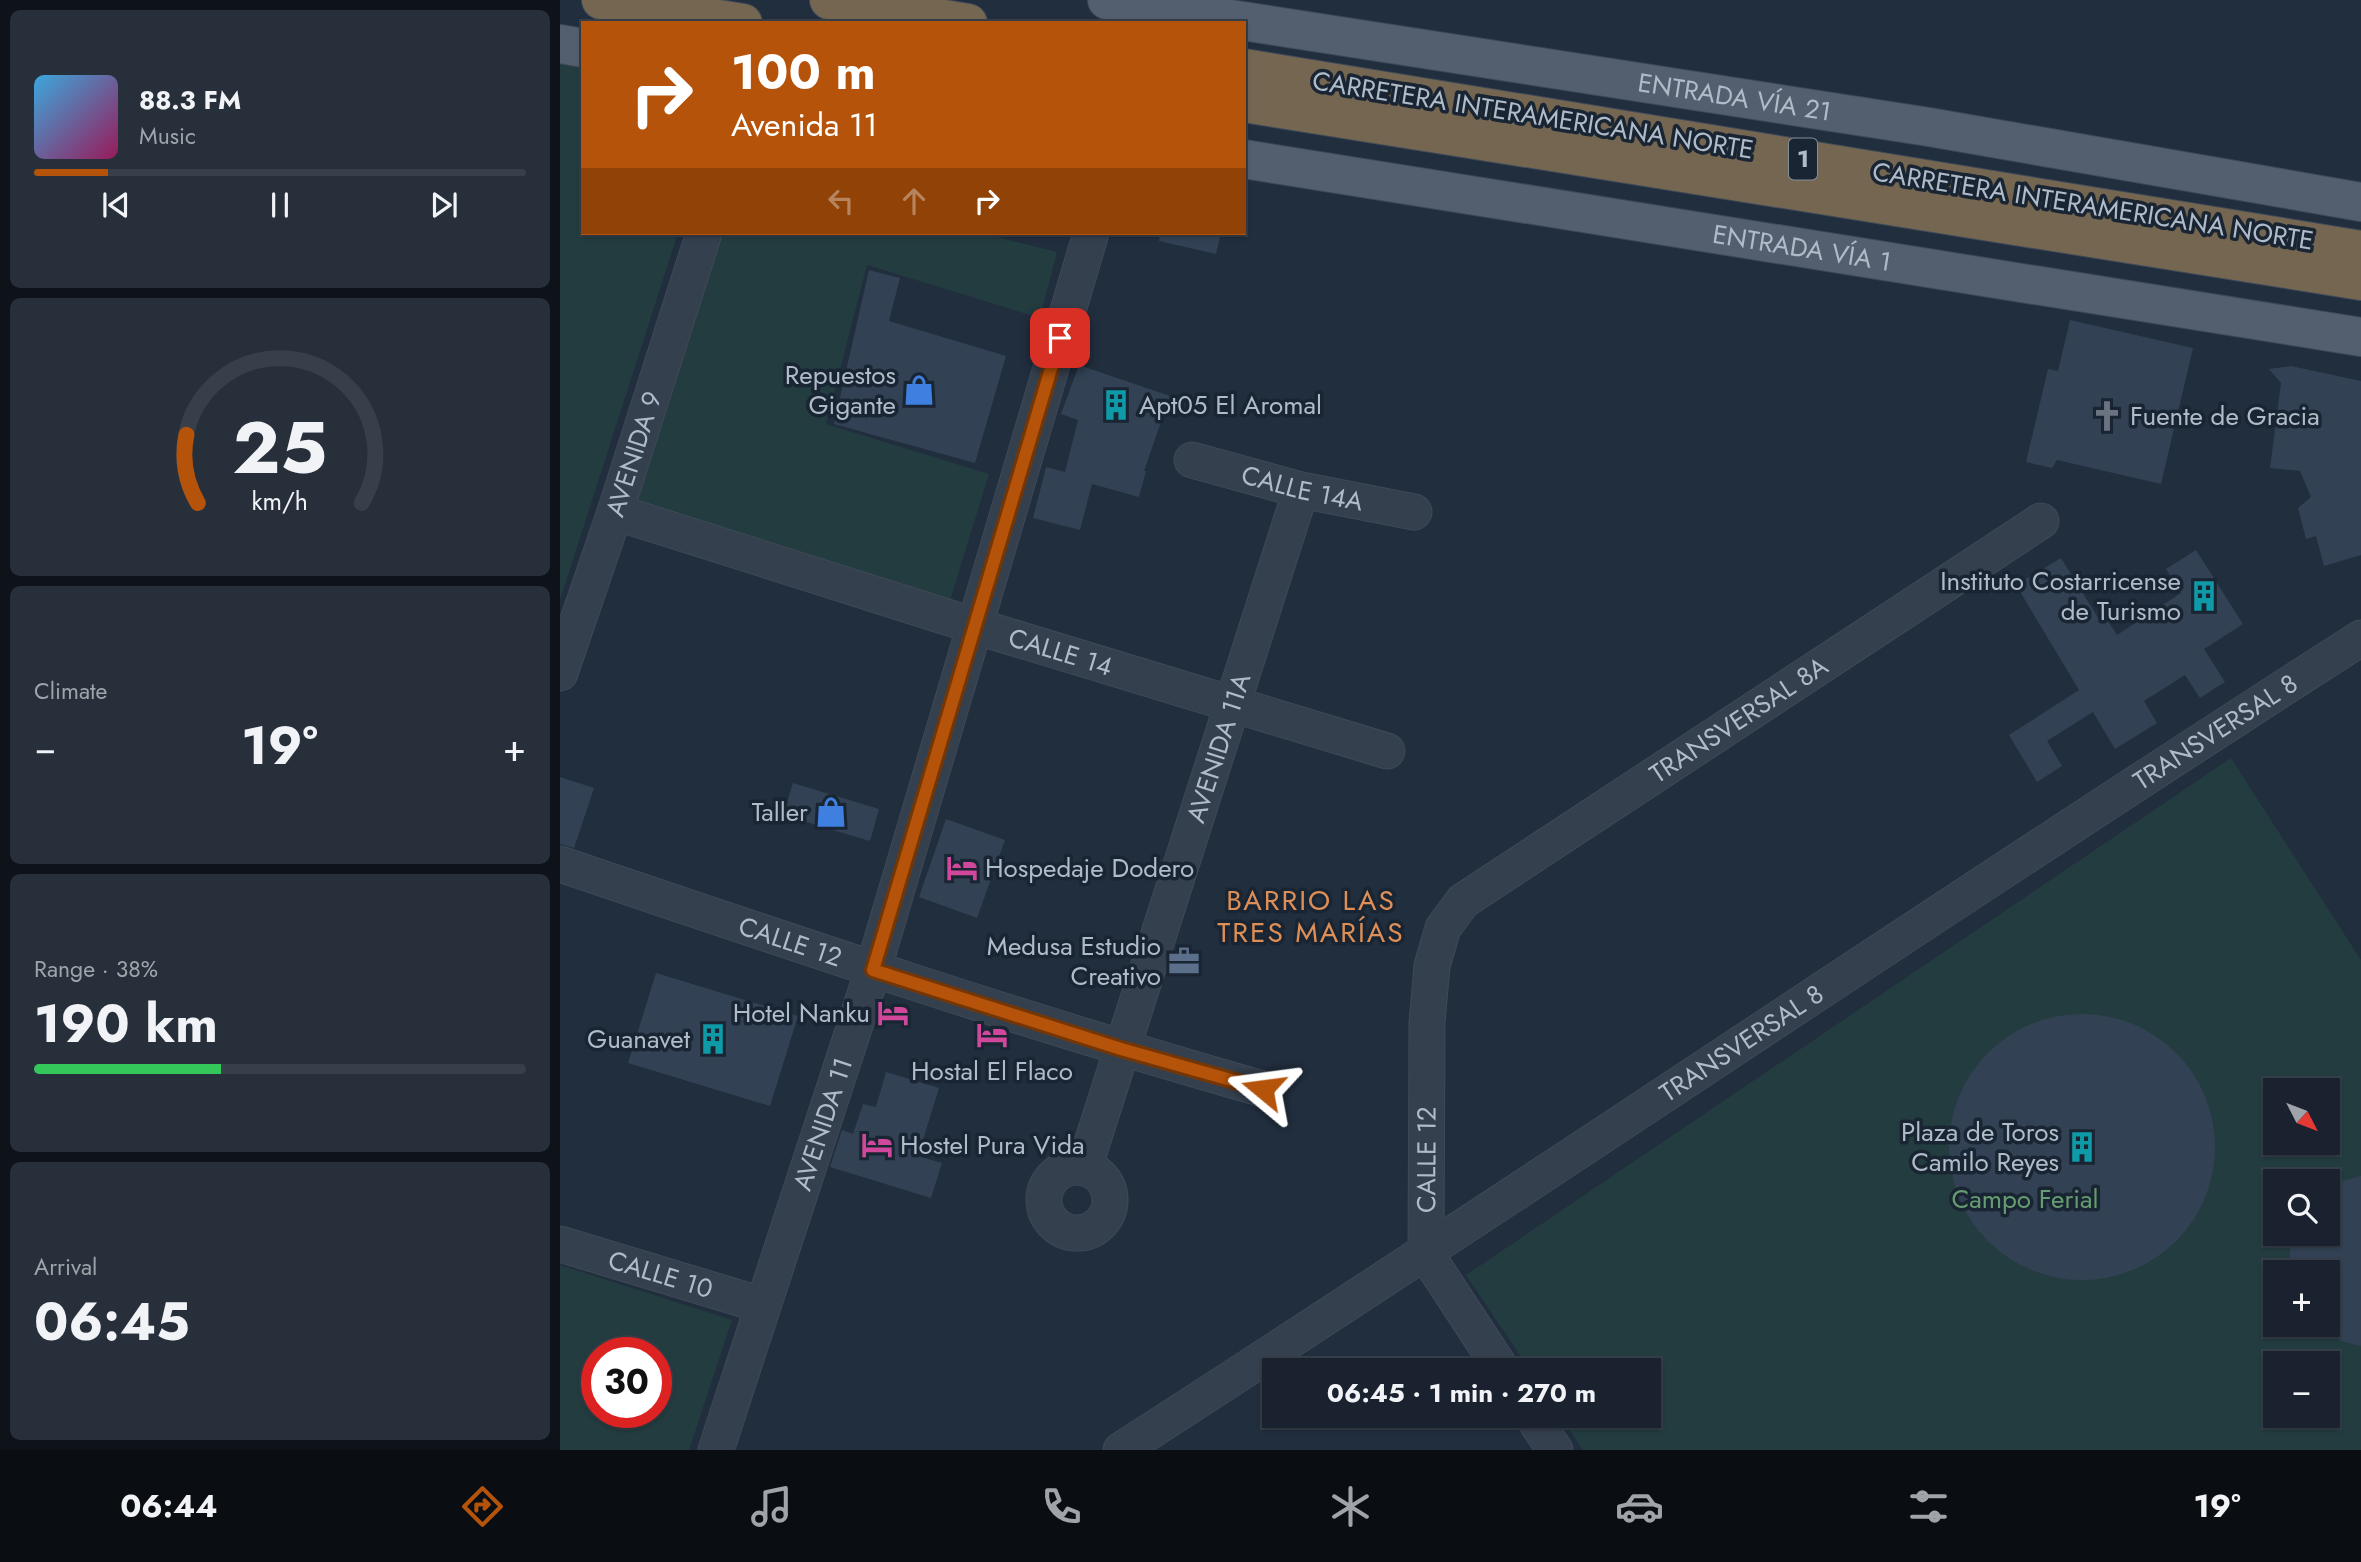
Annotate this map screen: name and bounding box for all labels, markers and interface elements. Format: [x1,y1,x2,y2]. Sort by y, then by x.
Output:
text: 100 m [731,37,876,107]
icon: right [616,49,707,140]
street label: CARRETERA INTERAMERICANA NORTE [1310,61,1756,169]
street label: ENTRADA VÍA 21 [1635,63,1834,131]
text: 88.3 FM [139,81,241,119]
text: Avenida 11 [731,102,878,148]
text: Music [139,119,196,153]
road number: 1 [1789,139,1817,180]
street label: CARRETERA INTERAMERICANA NORTE [1870,152,2316,260]
icon: left [822,182,860,220]
icon: ahead [895,182,933,220]
icon: right [968,182,1006,220]
icon: previous [97,186,135,224]
icon: pause [261,186,299,224]
icon: next [425,186,463,224]
street label: ENTRADA VÍA 1 [1710,215,1894,281]
pin [1030,308,1090,368]
icon: arrive [1041,319,1079,357]
place label: Repuestos Gigante [785,356,896,424]
shop icon: Repuestos Gigante [902,373,936,407]
place label: Apt05 El Aromal [1139,386,1322,424]
street label: AVENIDA 9 [596,387,671,521]
building icon: Apt05 El Aromal [1099,388,1133,422]
text: 25 [233,395,327,500]
place label: Fuente de Gracia [2130,397,2320,435]
church icon: Fuente de Gracia [2090,399,2124,433]
street label: CALLE 14A [1237,455,1367,521]
text: km/h [252,483,308,519]
place label: Instituto Costarricense de Turismo [1940,562,2181,630]
building icon: Instituto Costarricense de Turismo [2187,579,2221,613]
street label: CALLE 14 [1004,618,1117,686]
street label: TRANSVERSAL 8A [1642,647,1836,792]
street label: TRANSVERSAL 8 [2126,664,2305,799]
street label: AVENIDA 11A [1177,668,1260,828]
text: Climate [34,674,107,708]
text: 19° [241,708,318,784]
text: − [34,720,56,775]
text: + [503,720,526,775]
place label: Taller [752,793,808,831]
shop icon: Taller [814,795,848,829]
place label: Hospedaje Dodero [985,849,1194,887]
hotel icon: Hospedaje Dodero [945,851,979,885]
district label: BARRIO LAS TRES MARÍAS [1217,880,1405,953]
street label: CALLE 12 [734,907,847,976]
place label: Medusa Estudio Creativo [987,927,1161,995]
office icon: Medusa Estudio Creativo [1167,944,1201,978]
text: Range · 38% [34,952,158,986]
street label: TRANSVERSAL 8 [1652,975,1831,1111]
text: 190 km [34,986,218,1062]
place label: Hotel Nanku [733,994,870,1032]
hotel icon: Hotel Nanku [876,996,910,1030]
hotel icon: Hostal El Flaco [975,1018,1009,1052]
place label: Guanavet [587,1020,691,1058]
building icon: Guanavet [696,1022,730,1056]
place label: Hostal El Flaco [911,1052,1073,1090]
position arrow [1226,1052,1300,1126]
street label: AVENIDA 11 [783,1053,862,1195]
north arrow [2263,1078,2340,1155]
map controls [2263,1078,2340,1428]
street label: CALLE 12 [1407,1106,1446,1213]
place label: Plaza de Toros Camilo Reyes [1901,1113,2059,1181]
place label: Hostel Pura Vida [900,1126,1085,1164]
hotel icon: Hostel Pura Vida [860,1128,894,1162]
building icon: Plaza de Toros Camilo Reyes [2065,1130,2099,1164]
button: search [2263,1169,2340,1246]
park label: Campo Ferial [1951,1180,2099,1218]
street label: CALLE 10 [604,1241,717,1308]
text: Arrival [34,1250,97,1284]
button: + [2263,1260,2340,1337]
text: 06:45 [34,1284,190,1360]
speed limit sign: 30 [581,1337,672,1428]
button: − [2263,1351,2340,1428]
text: 06:45 · 1 min · 270 m [1327,1374,1596,1412]
icon: directions [458,1482,507,1531]
icon: music [747,1482,796,1531]
icon: phone [1037,1482,1086,1531]
icon: climate [1326,1482,1375,1531]
icon: car [1615,1482,1664,1531]
icon: filters [1904,1482,1953,1531]
text: 06:44 [120,1483,218,1529]
text: 19° [2194,1483,2241,1529]

